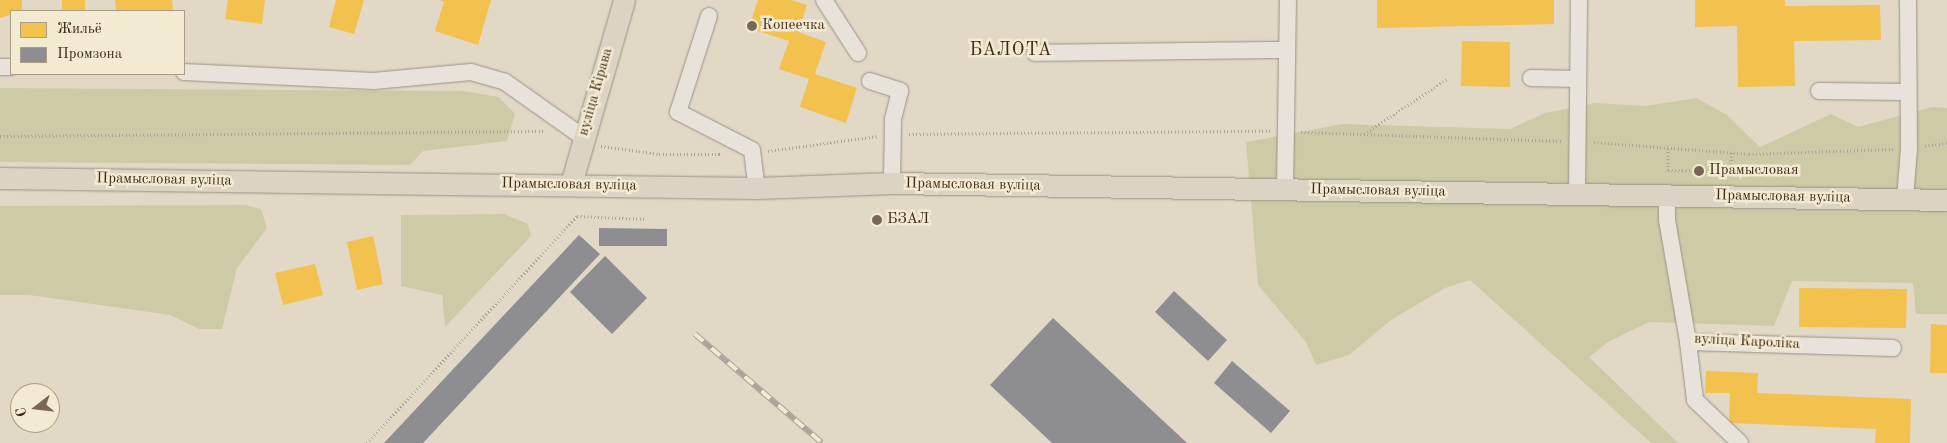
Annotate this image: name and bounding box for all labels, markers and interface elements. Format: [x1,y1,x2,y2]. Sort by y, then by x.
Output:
legend [10,10,185,75]
place label: Копеечка [762,17,825,35]
marker: Копеечка [746,20,758,32]
text: Жильё [57,22,102,37]
district label: БАЛОТА [969,39,1053,61]
street label: вуліца Кірава [575,46,617,138]
text: Промзона [57,47,122,62]
place label: Прамысловая [1709,162,1798,180]
marker: Прамысловая [1693,165,1705,177]
street label: Прамысловая вуліца [96,170,232,190]
street label: Прамысловая вуліца [501,175,637,195]
street label: Прамысловая вуліца [905,175,1041,195]
street label: Прамысловая вуліца [1310,181,1446,201]
street label: Прамысловая вуліца [1715,187,1851,207]
place label: БЗАЛ [887,211,929,229]
marker: БЗАЛ [871,214,883,226]
street label: вуліца Кароліка [1694,330,1800,354]
north arrow [10,383,60,433]
text: С [14,405,30,418]

